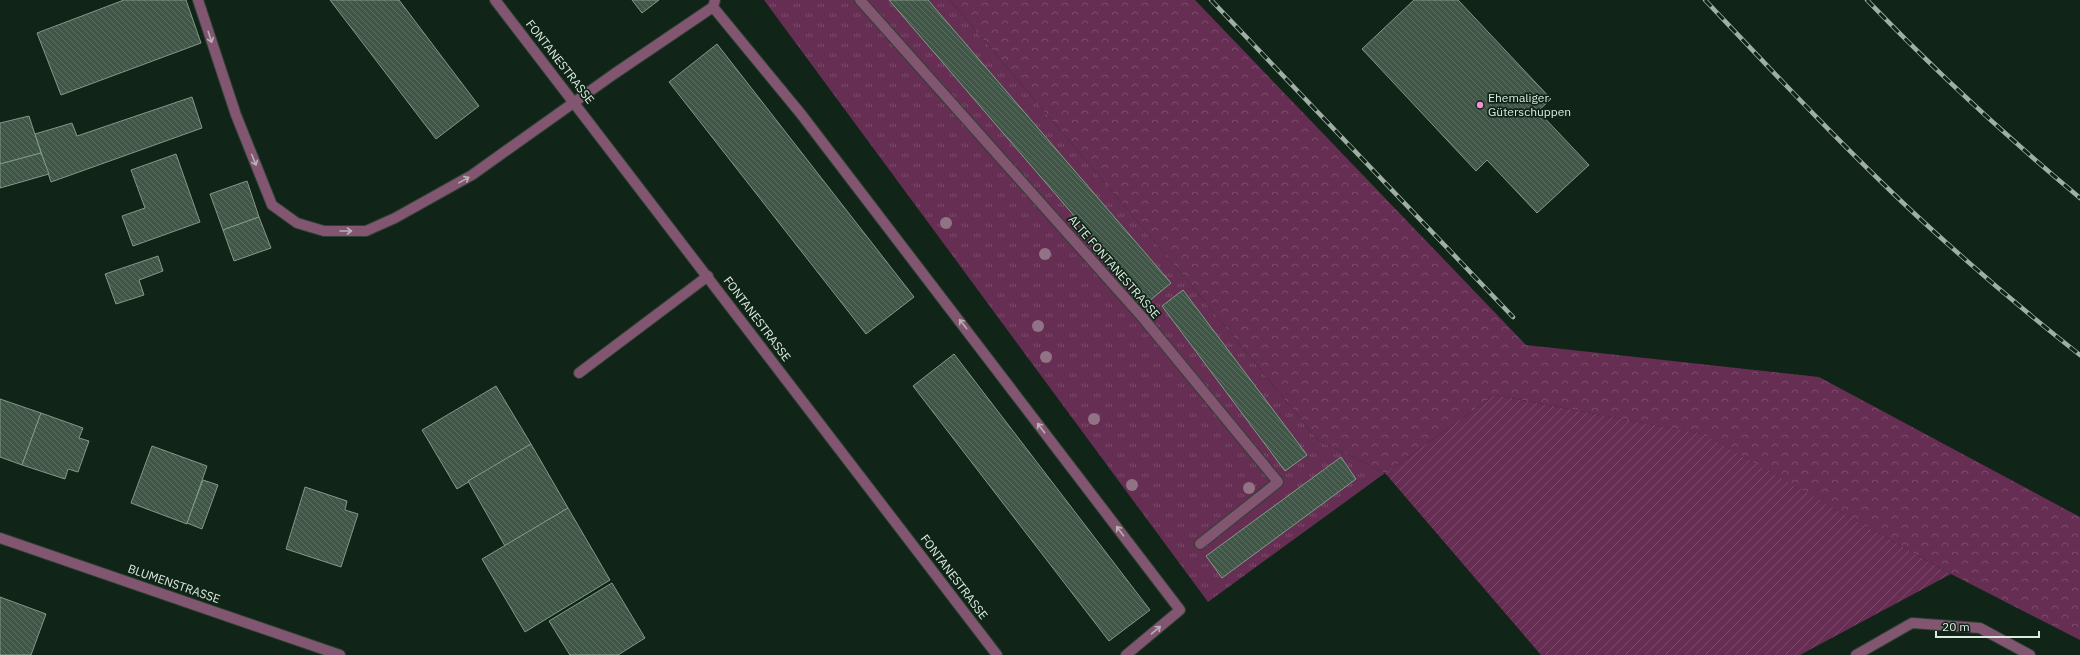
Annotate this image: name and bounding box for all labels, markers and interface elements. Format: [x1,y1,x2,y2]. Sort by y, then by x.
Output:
street label: FONTANESTRASSE [523,17,598,107]
one-way arrow [207,31,215,43]
place label: Ehemaliger Güterschuppen [1488,90,1571,119]
marker: Ehemaliger Güterschuppen [1475,100,1485,110]
one-way arrow [250,153,258,165]
one-way arrow [458,176,470,184]
street label: ALTE FONTANESTRASSE [1065,212,1163,321]
one-way arrow [339,227,352,235]
street label: FONTANESTRASSE [721,273,794,364]
one-way arrow [958,319,967,330]
one-way arrow [1037,422,1046,433]
one-way arrow [1116,526,1124,537]
street label: FONTANESTRASSE [918,531,991,622]
street label: BLUMENSTRASSE [126,561,222,606]
scale bar [1936,613,2039,639]
text: 20 m [1942,619,1970,634]
one-way arrow [1151,625,1161,634]

